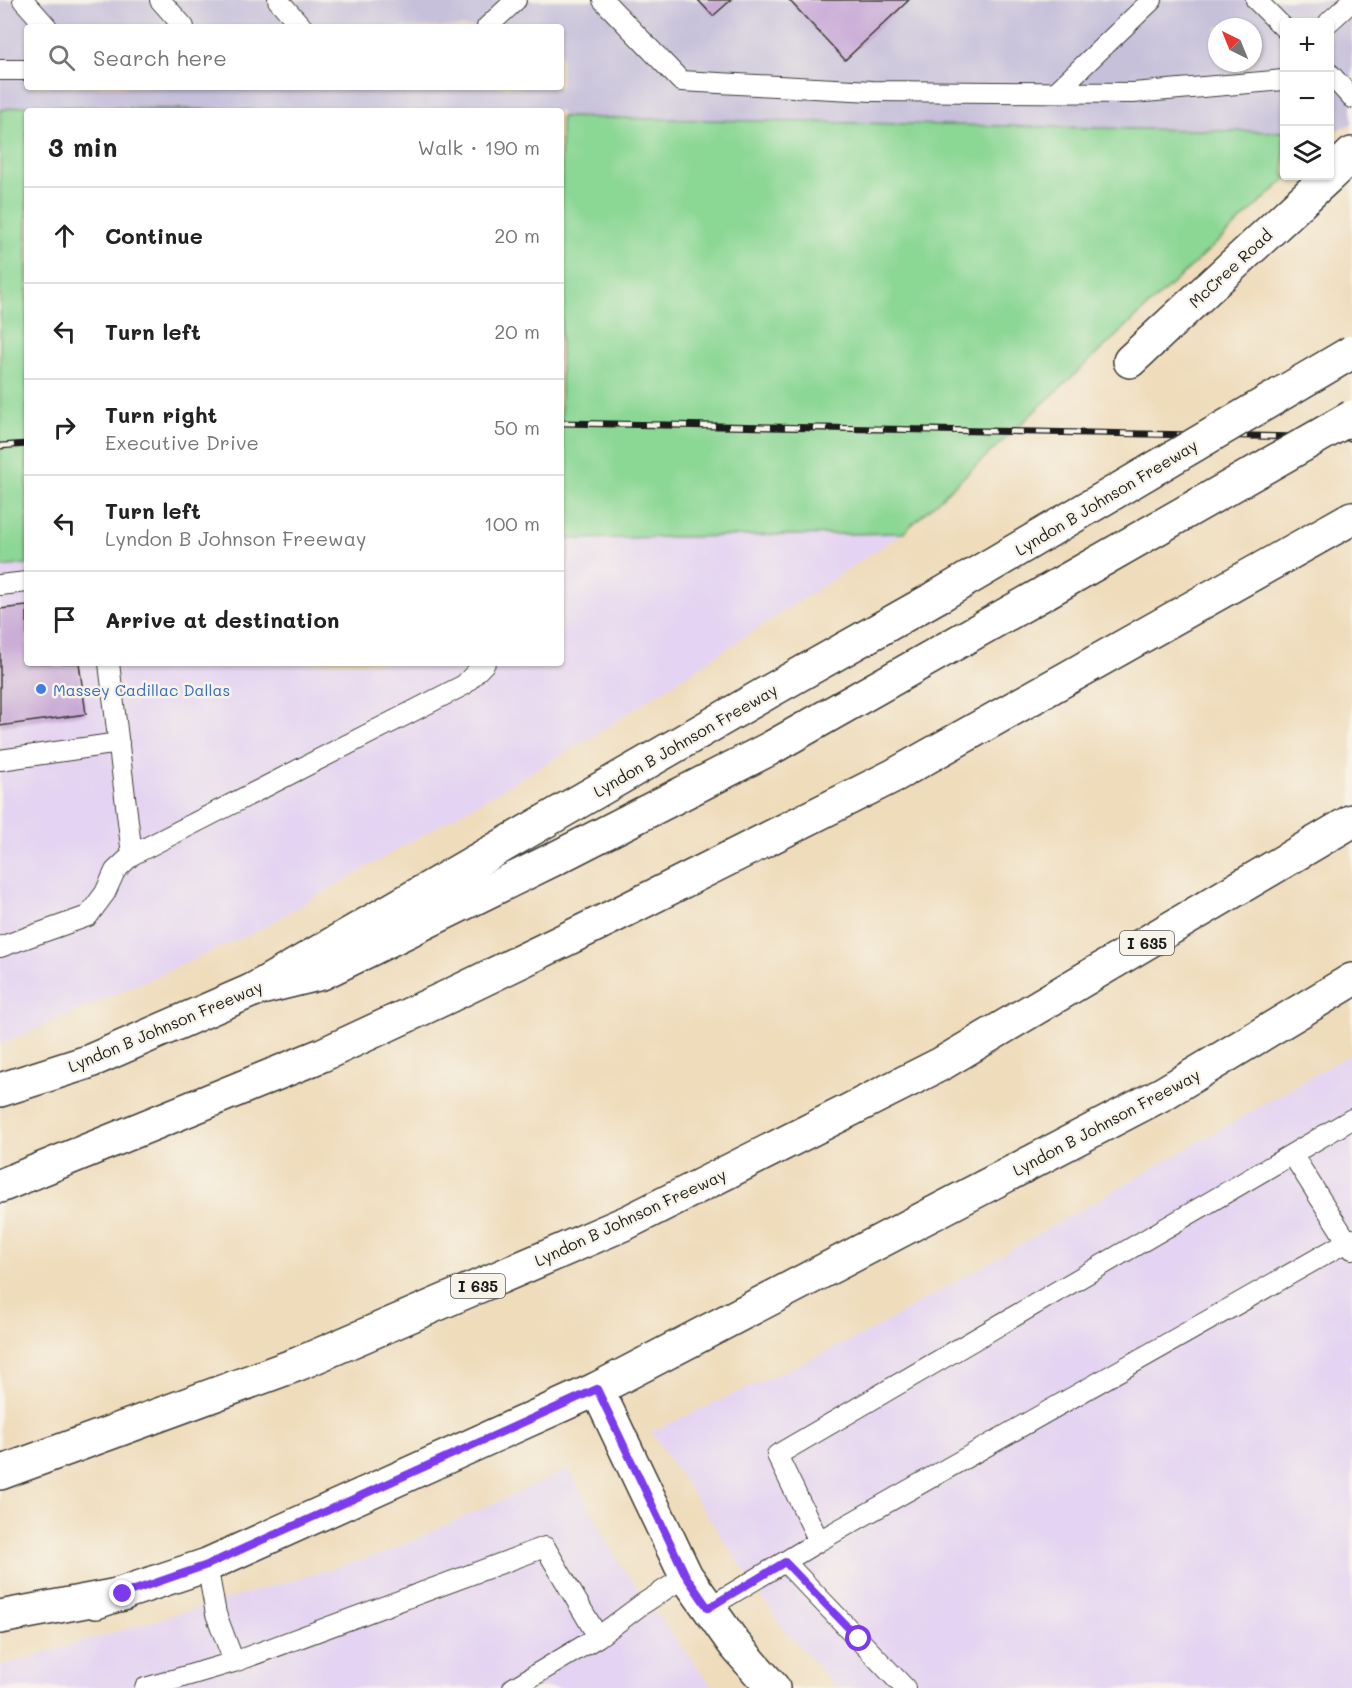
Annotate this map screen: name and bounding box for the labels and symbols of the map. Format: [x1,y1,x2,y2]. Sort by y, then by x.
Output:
north arrow [1208,18,1262,72]
street label: McCree Road [1184,224,1276,312]
street label: Lyndon B Johnson Freeway [1011,434,1201,560]
place label: Massey Cadillac Dallas [53,679,230,700]
street label: Lyndon B Johnson Freeway [589,679,781,801]
marker: Massey Cadillac Dallas [34,682,48,696]
road number: I 635 [1120,931,1174,955]
street label: Lyndon B Johnson Freeway [65,975,265,1077]
street label: Lyndon B Johnson Freeway [1009,1064,1203,1180]
street label: Lyndon B Johnson Freeway [531,1163,729,1271]
road number: I 635 [451,1274,505,1298]
route end [109,1580,135,1606]
route start [845,1625,871,1651]

